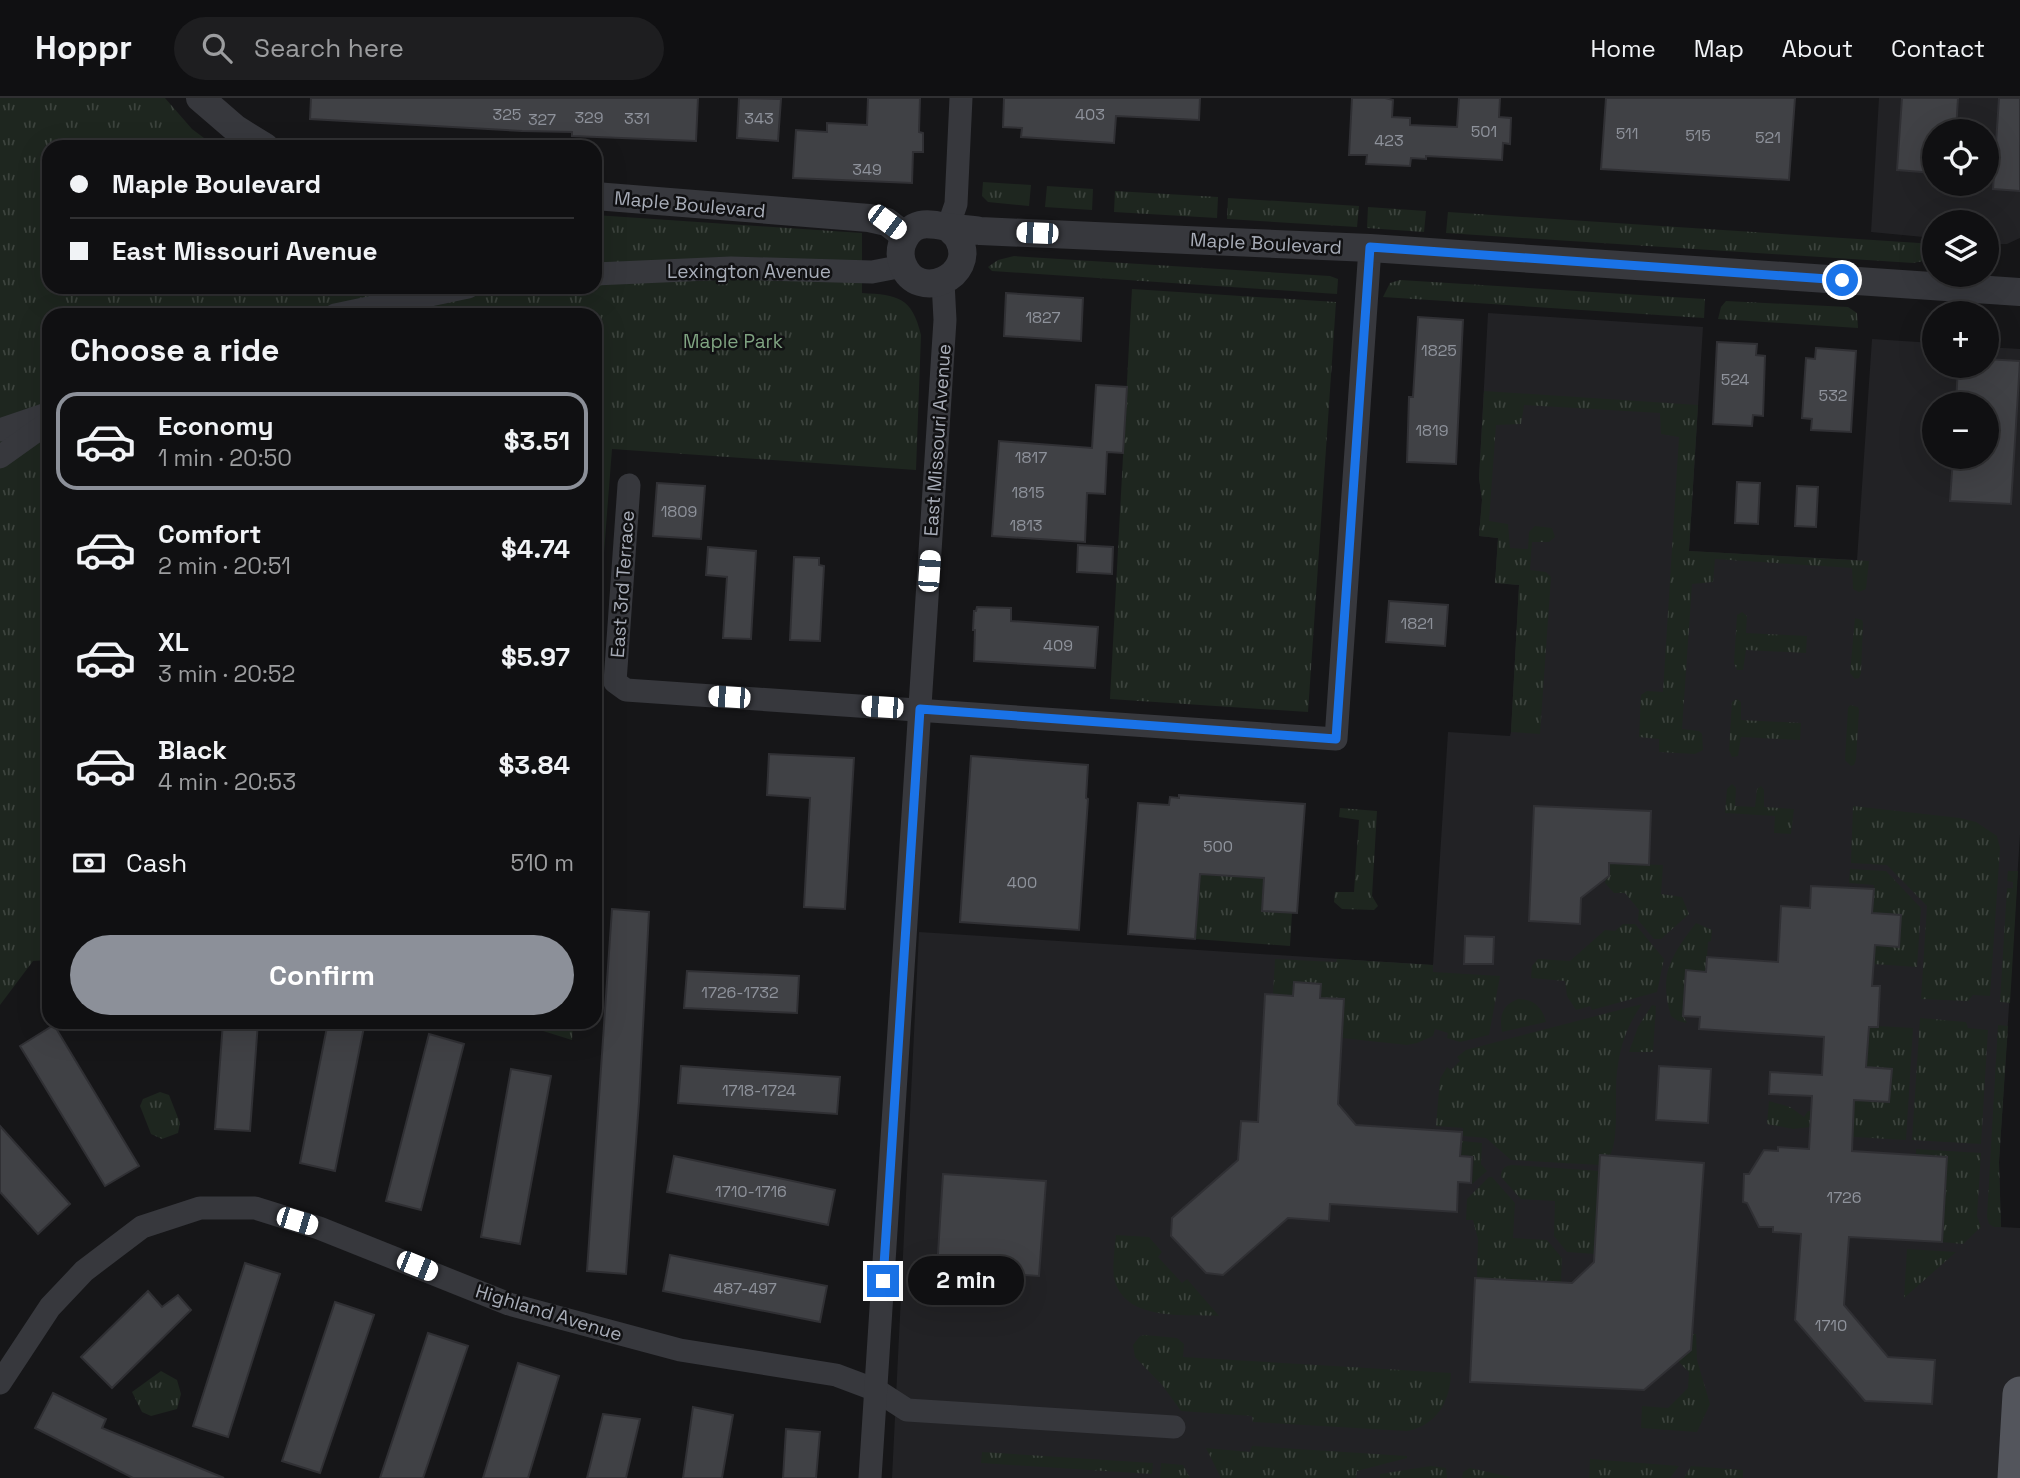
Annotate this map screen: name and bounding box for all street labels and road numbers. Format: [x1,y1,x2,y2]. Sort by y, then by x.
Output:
street label: Maple Boulevard [613,185,767,224]
street label: Maple Boulevard [1190,227,1342,260]
street label: Lexington Avenue [667,259,831,284]
street label: East Missouri Avenue [918,343,957,537]
street label: East 3rd Terrace [605,509,640,659]
street label: Highland Avenue [472,1278,625,1347]

